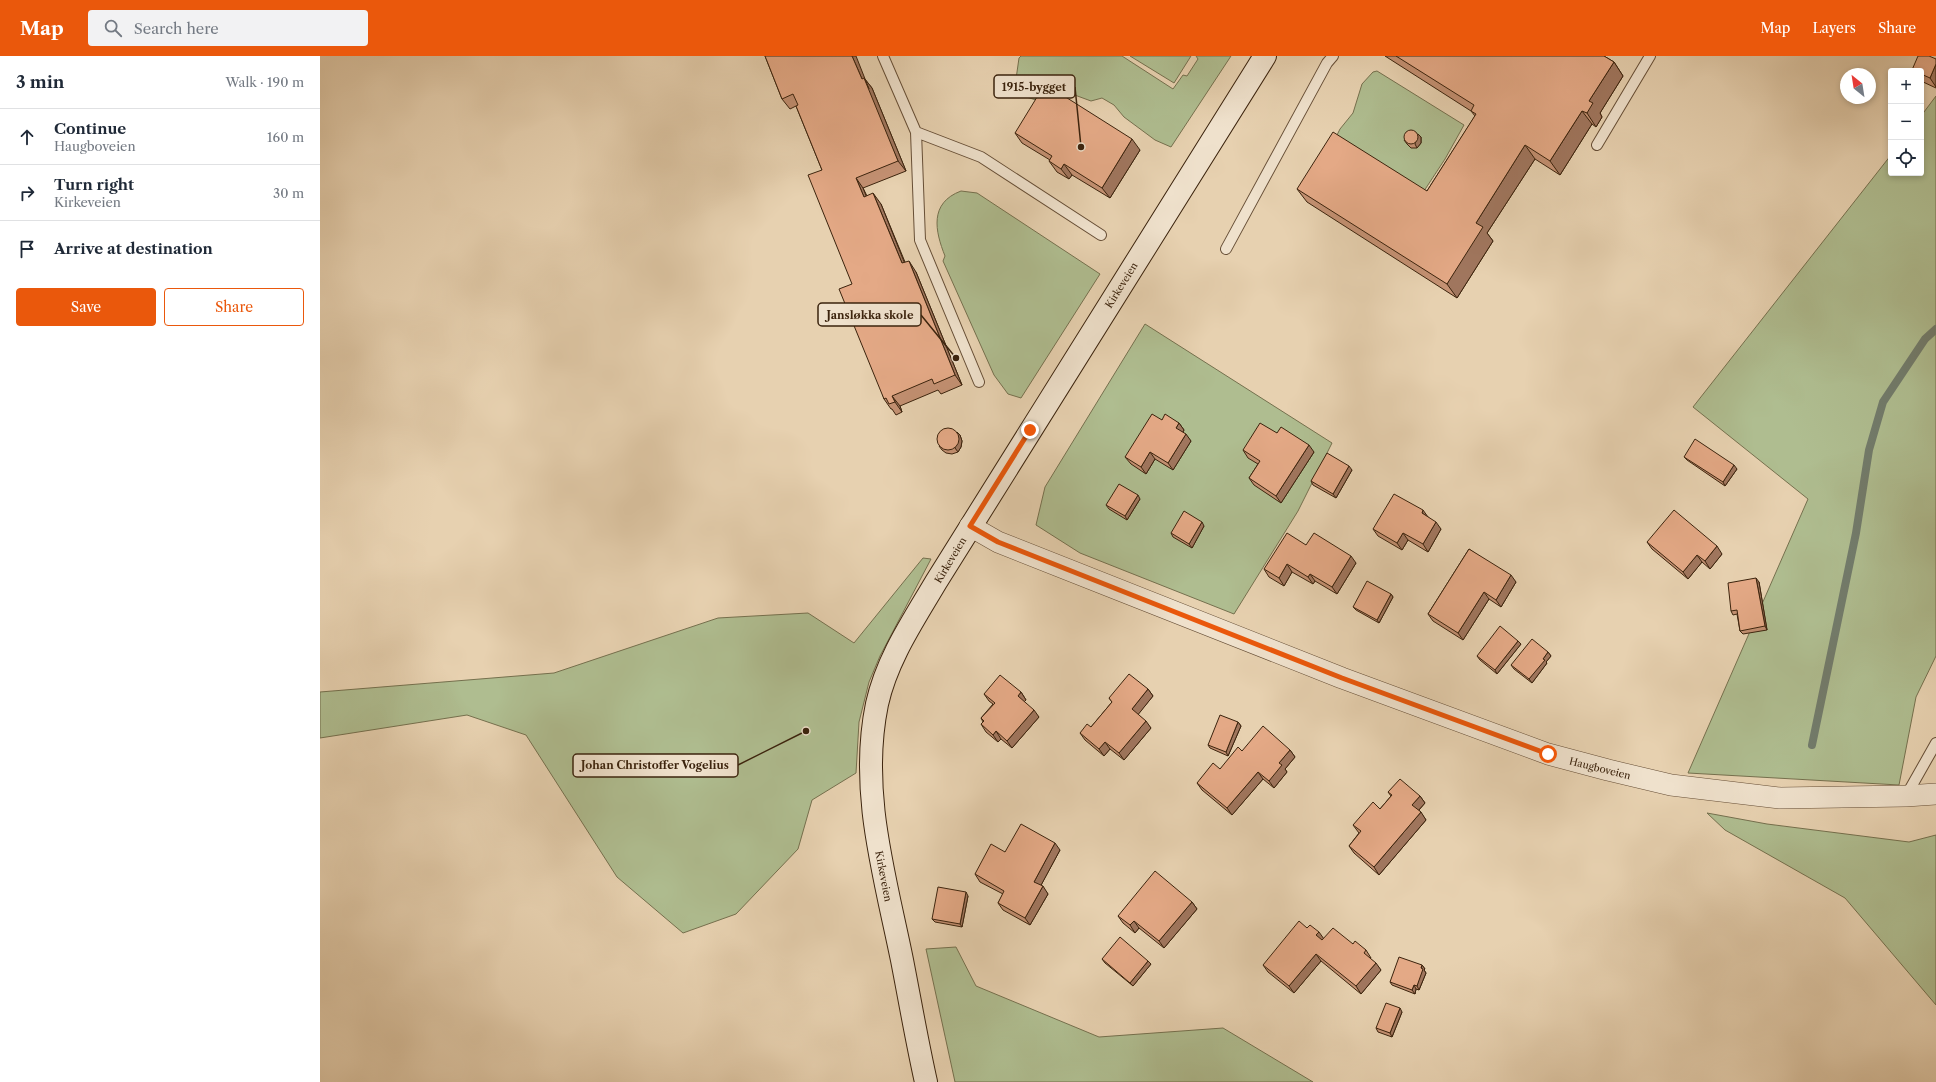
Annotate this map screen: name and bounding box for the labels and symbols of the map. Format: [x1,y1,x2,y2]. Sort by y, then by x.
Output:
north arrow [1840,68,1876,104]
callout: 1915-bygget [994,75,1075,98]
text: 1915-bygget [1002,80,1067,94]
street label: Kirkeveien [1102,259,1141,311]
callout: Jansløkka skole [818,303,921,326]
text: Jansløkka skole [824,308,914,322]
route end [1021,421,1039,439]
street label: Kirkeveien [932,534,970,586]
route start [1539,745,1557,763]
callout: Johan Christoffer Vogelius [573,754,738,777]
street label: Haugboveien [1568,755,1633,783]
text: Johan Christoffer Vogelius [579,758,729,772]
street label: Kirkeveien [872,850,895,903]

